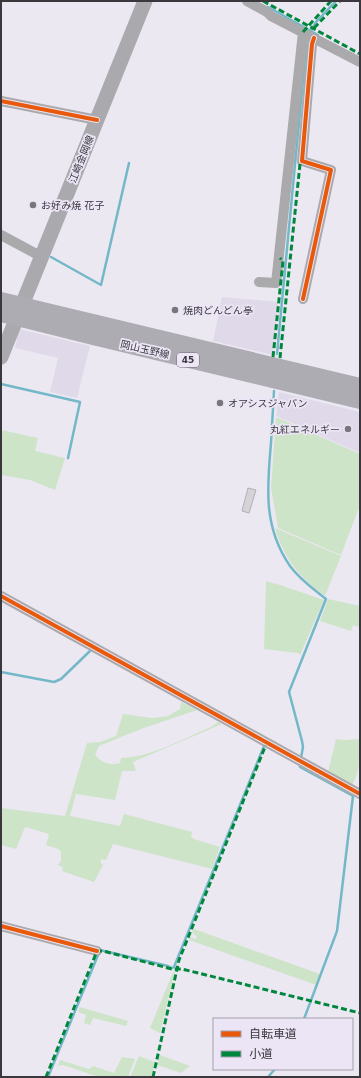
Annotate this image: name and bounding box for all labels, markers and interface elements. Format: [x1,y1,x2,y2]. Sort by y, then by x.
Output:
street label: 江崎金岡線 [67,134,96,184]
marker: お好み焼 花子 [28,200,38,210]
place label: お好み焼 花子 [41,200,104,211]
marker: 焼肉どんどん亭 [170,305,180,315]
place label: 焼肉どんどん亭 [183,305,253,316]
street label: 岡山玉野線 [119,339,170,360]
road number: 45 [177,353,199,367]
marker: オアシスジャパン [215,398,225,408]
place label: オアシスジャパン [228,398,308,409]
place label: 丸紅エネルギー [270,424,340,435]
marker: 丸紅エネルギー [343,424,353,434]
legend [213,1018,353,1070]
text: 自転車道 [249,1027,297,1041]
text: 小道 [249,1047,273,1061]

